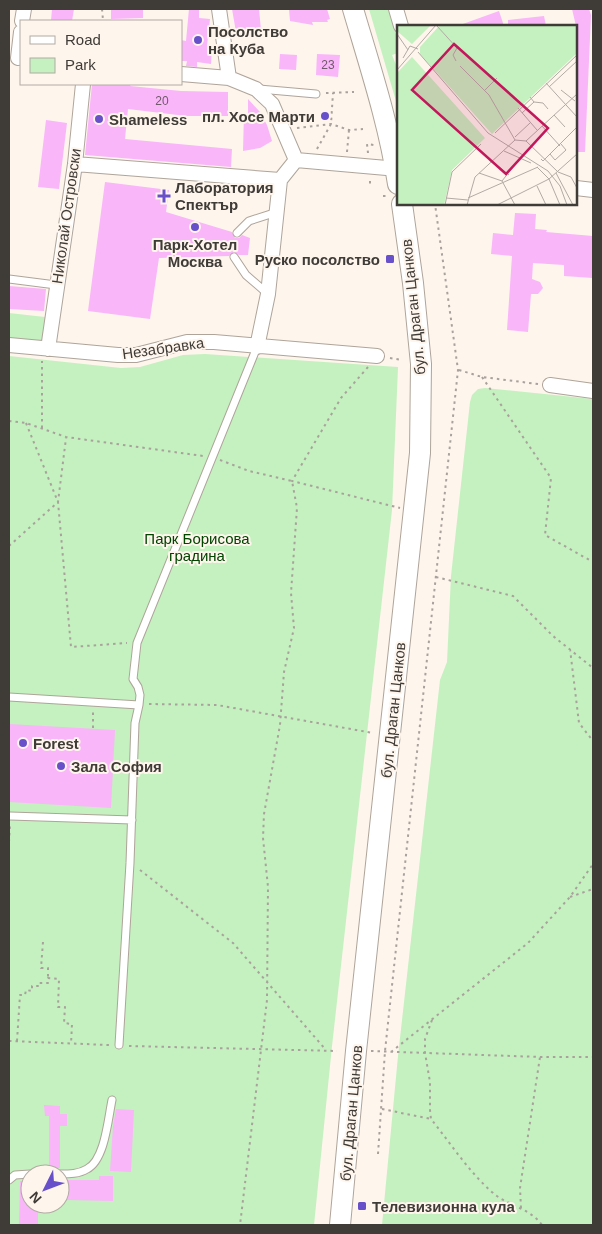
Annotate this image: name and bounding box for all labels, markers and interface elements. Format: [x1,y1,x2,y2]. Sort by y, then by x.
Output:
legend [20,20,182,85]
place label: Посолство на Куба [208,23,288,57]
inset map [397,25,577,205]
text: Road [65,31,101,48]
marker: Посолство на Куба [192,34,204,46]
text: Park [65,56,96,73]
house number: 23 [321,58,335,72]
house number: 20 [155,94,169,108]
place label: пл. Хосе Марти [202,108,315,125]
marker: пл. Хосе Марти [319,110,331,122]
place label: Shameless [109,111,187,128]
marker: Shameless [93,113,105,125]
street label: Николай Островски [48,147,84,285]
place label: Лаборатория Спектър [175,179,274,213]
marker: Лаборатория Спектър [157,189,171,203]
marker: Парк-Хотел Москва [189,221,201,233]
place label: Парк-Хотел Москва [153,236,237,270]
street label: бул. Драган Цанков [397,238,429,376]
place label: Руско посолство [255,251,380,268]
marker: Руско посолство [384,253,396,265]
street label: Незабравка [121,334,206,362]
park label: Парк Борисова градина [144,530,250,564]
street label: бул. Драган Цанков [377,641,409,779]
place label: Forest [33,735,79,752]
marker: Forest [17,737,29,749]
place label: Зала София [71,758,162,775]
marker: Зала София [55,760,67,772]
street label: бул. Драган Цанков [337,1044,365,1182]
north arrow [20,1164,70,1214]
text: N [26,1189,45,1207]
place label: Телевизионна кула [372,1198,516,1215]
marker: Телевизионна кула [356,1200,368,1212]

